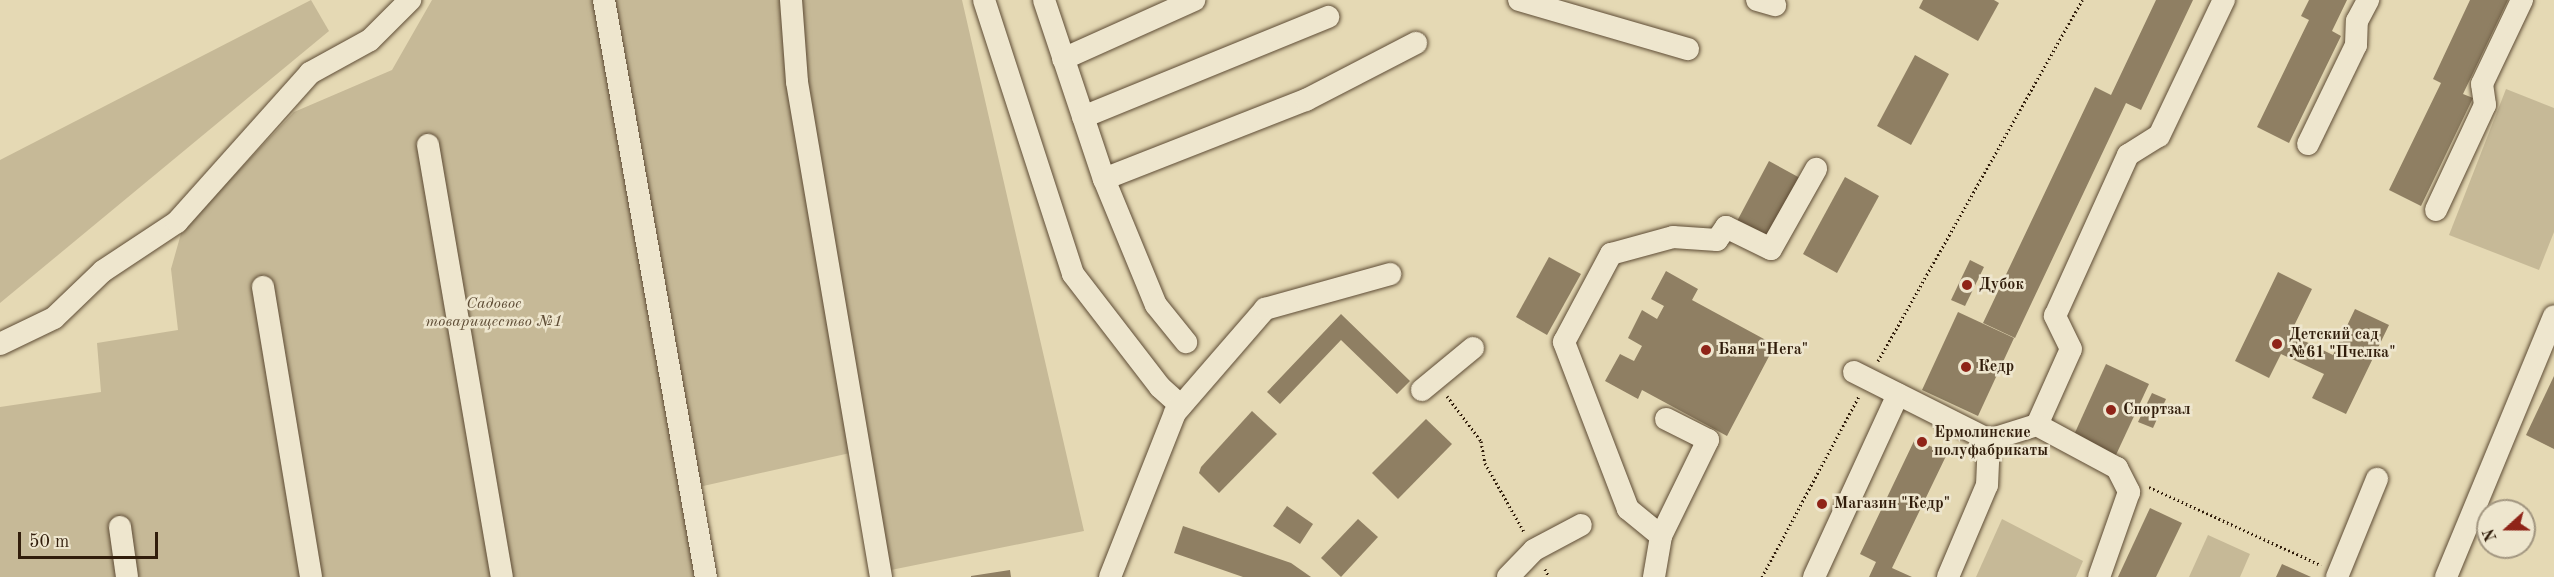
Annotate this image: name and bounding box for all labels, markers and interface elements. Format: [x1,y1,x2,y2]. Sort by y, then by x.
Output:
place label: Дубок [1979,275,2024,295]
marker: Дубок [1960,278,1974,292]
park label: Садовое товарищество №1 [425,294,563,332]
place label: Детский сад №61 "Пчелка" [2289,325,2396,363]
marker: Детский сад №61 "Пчелка" [2270,337,2284,351]
place label: Баня "Нега" [1718,340,1808,360]
marker: Баня "Нега" [1699,343,1713,357]
place label: Кедр [1978,357,2014,377]
marker: Кедр [1959,360,1973,374]
place label: Спортзал [2123,400,2191,420]
marker: Спортзал [2104,403,2118,417]
place label: Ермолинские полуфабрикаты [1934,423,2048,461]
marker: Ермолинские полуфабрикаты [1915,435,1929,449]
place label: Магазин "Кедр" [1834,494,1950,514]
marker: Магазин "Кедр" [1815,497,1829,511]
north arrow [2476,499,2536,559]
scale bar [21,520,160,558]
text: N [2481,526,2501,543]
text: 50 m [29,533,69,551]

